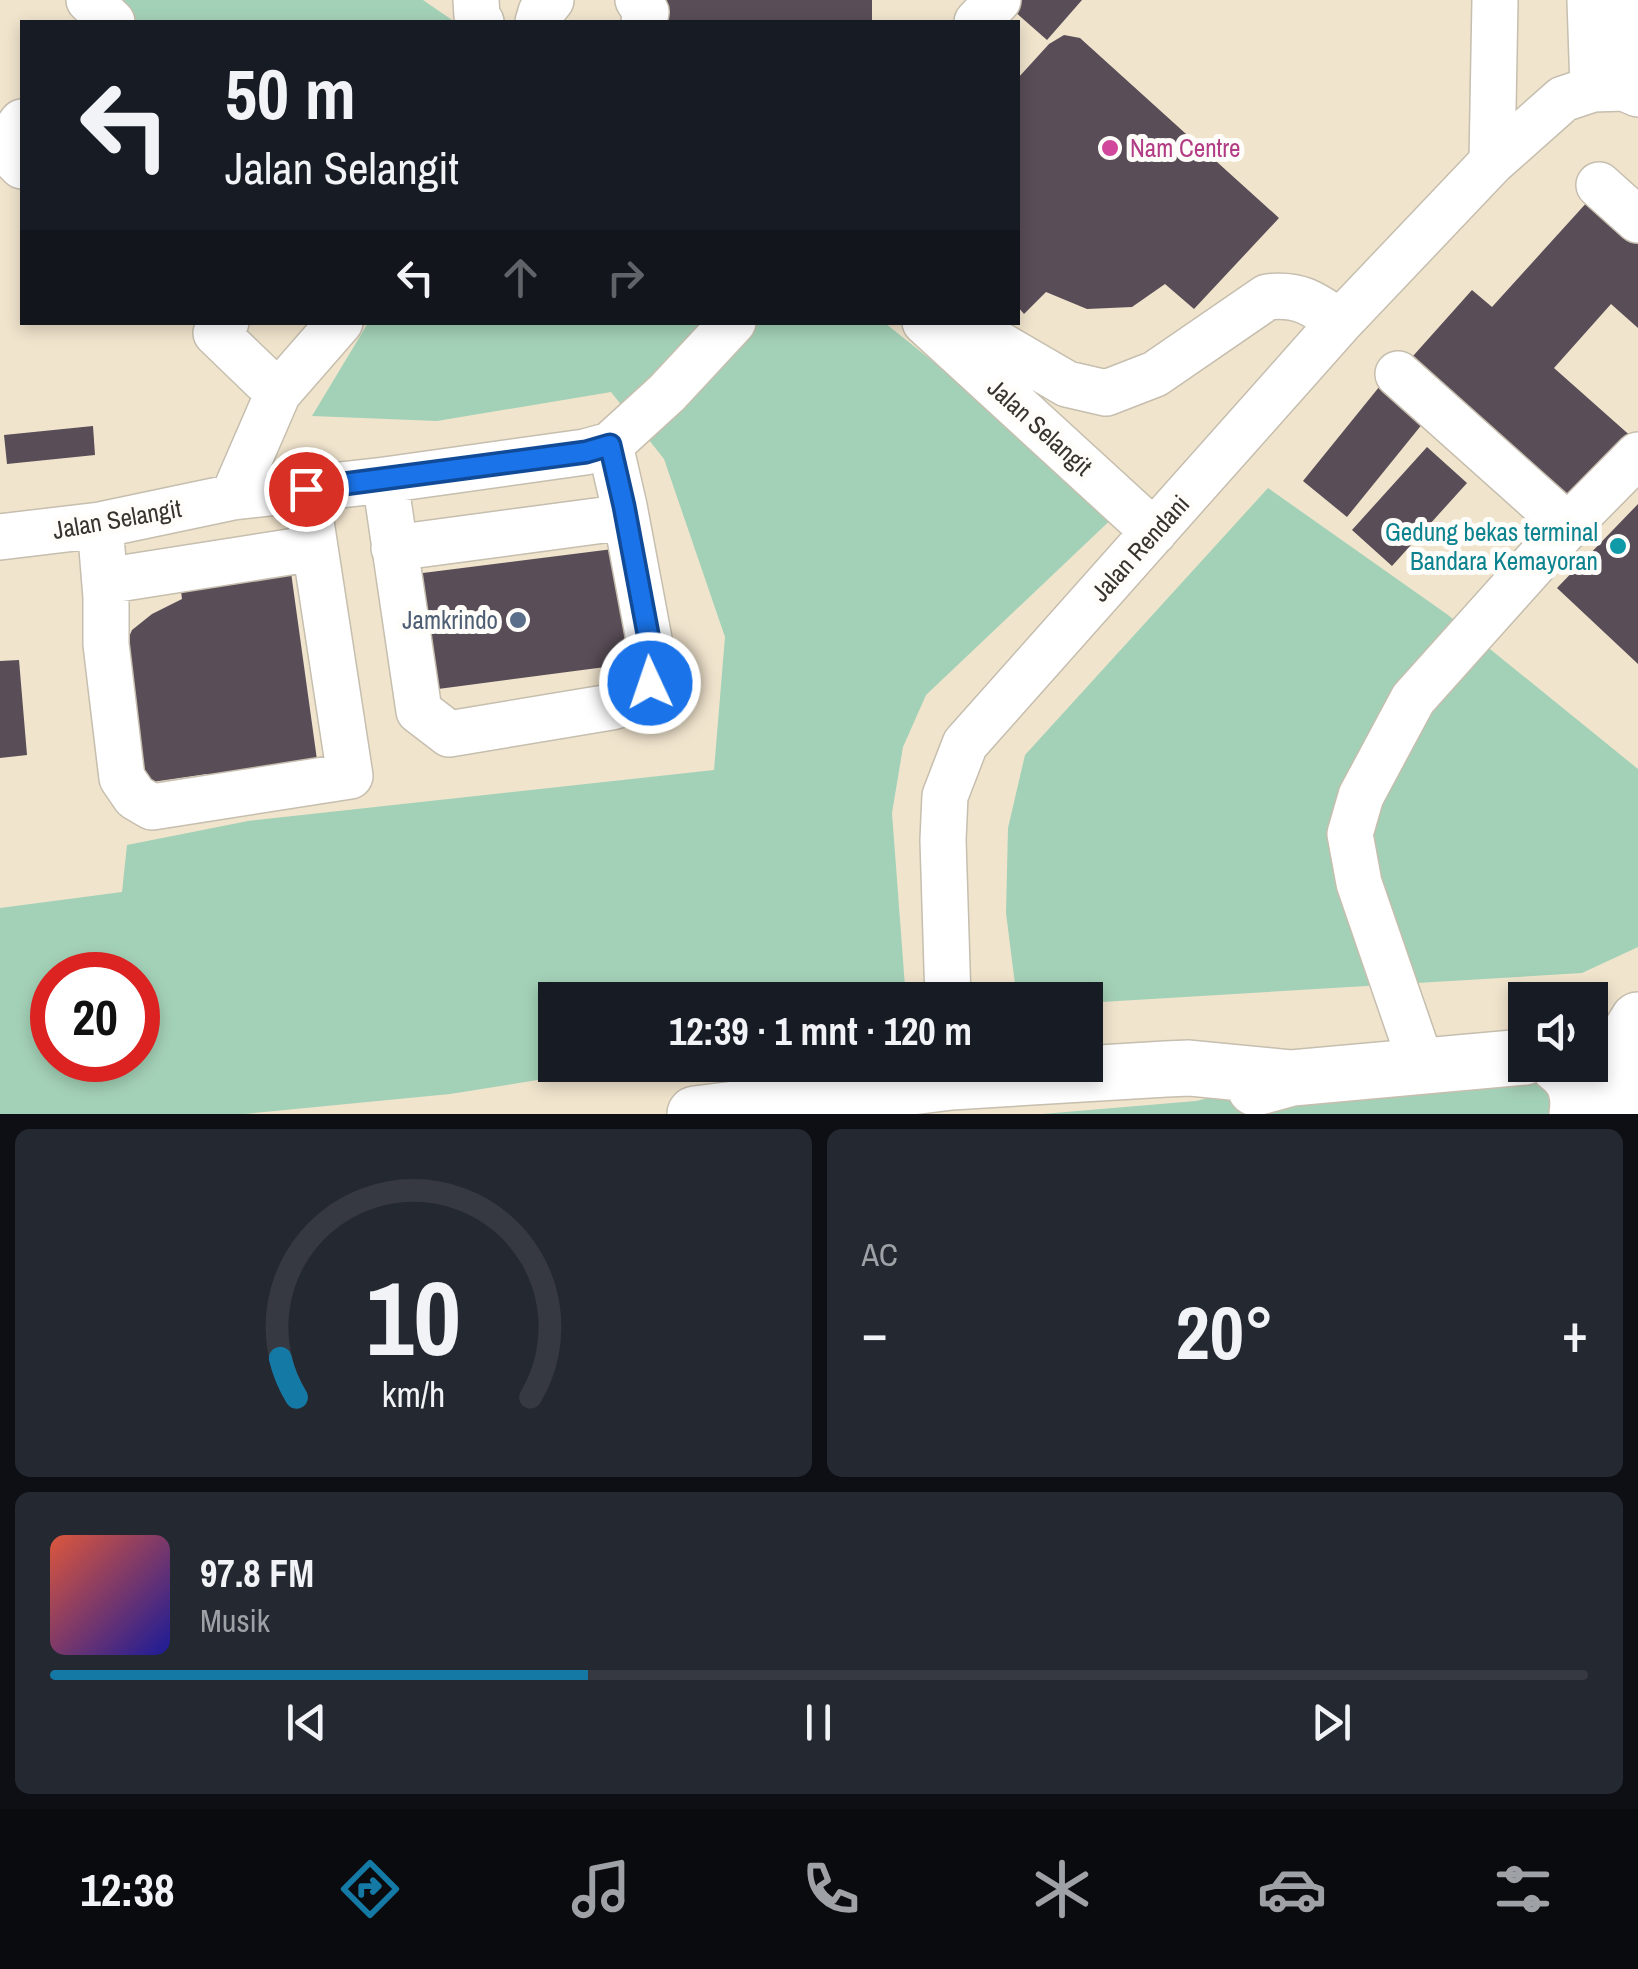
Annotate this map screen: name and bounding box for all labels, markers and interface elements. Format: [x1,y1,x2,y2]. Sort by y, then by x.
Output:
text: 50 m [225,47,356,141]
icon: left [60,60,190,190]
place label: Nam Centre [1130,131,1241,165]
text: Jalan Selangit [225,137,459,198]
marker: Nam Centre [1099,137,1121,159]
icon: left [388,250,443,305]
icon: ahead [493,250,548,305]
icon: right [598,250,653,305]
street label: Jalan Selangit [980,371,1100,483]
pin [264,447,349,532]
icon: arrive [279,462,334,517]
street label: Jalan Rendani [1083,488,1197,608]
street label: Jalan Selangit [50,491,184,547]
place label: Gedung bekas terminal Bandara Kemayoran [1385,515,1598,578]
marker: Gedung bekas terminal Bandara Kemayoran [1607,535,1629,557]
place label: Jamkrindo [402,603,498,637]
marker: Jamkrindo [507,609,529,631]
position arrow [598,631,702,735]
speed limit sign: 20 [30,952,160,1082]
map controls [1508,982,1608,1082]
button: sound [1508,982,1608,1082]
text: 12:39 · 1 mnt · 120 m [669,1006,972,1057]
text: AC [862,1233,898,1276]
text: 10 [366,1247,461,1387]
text: 20° [1176,1281,1274,1382]
text: − [862,1295,888,1369]
text: + [1562,1295,1588,1369]
text: km/h [381,1370,445,1418]
text: 97.8 FM [200,1548,314,1599]
text: Musik [200,1599,270,1642]
icon: previous [279,1695,334,1750]
icon: pause [791,1695,846,1750]
icon: next [1304,1695,1359,1750]
icon: directions [335,1854,405,1924]
icon: music [566,1854,636,1924]
icon: phone [796,1854,866,1924]
icon: climate [1027,1854,1097,1924]
icon: car [1257,1854,1327,1924]
icon: filters [1488,1854,1558,1924]
text: 12:38 [80,1859,175,1920]

